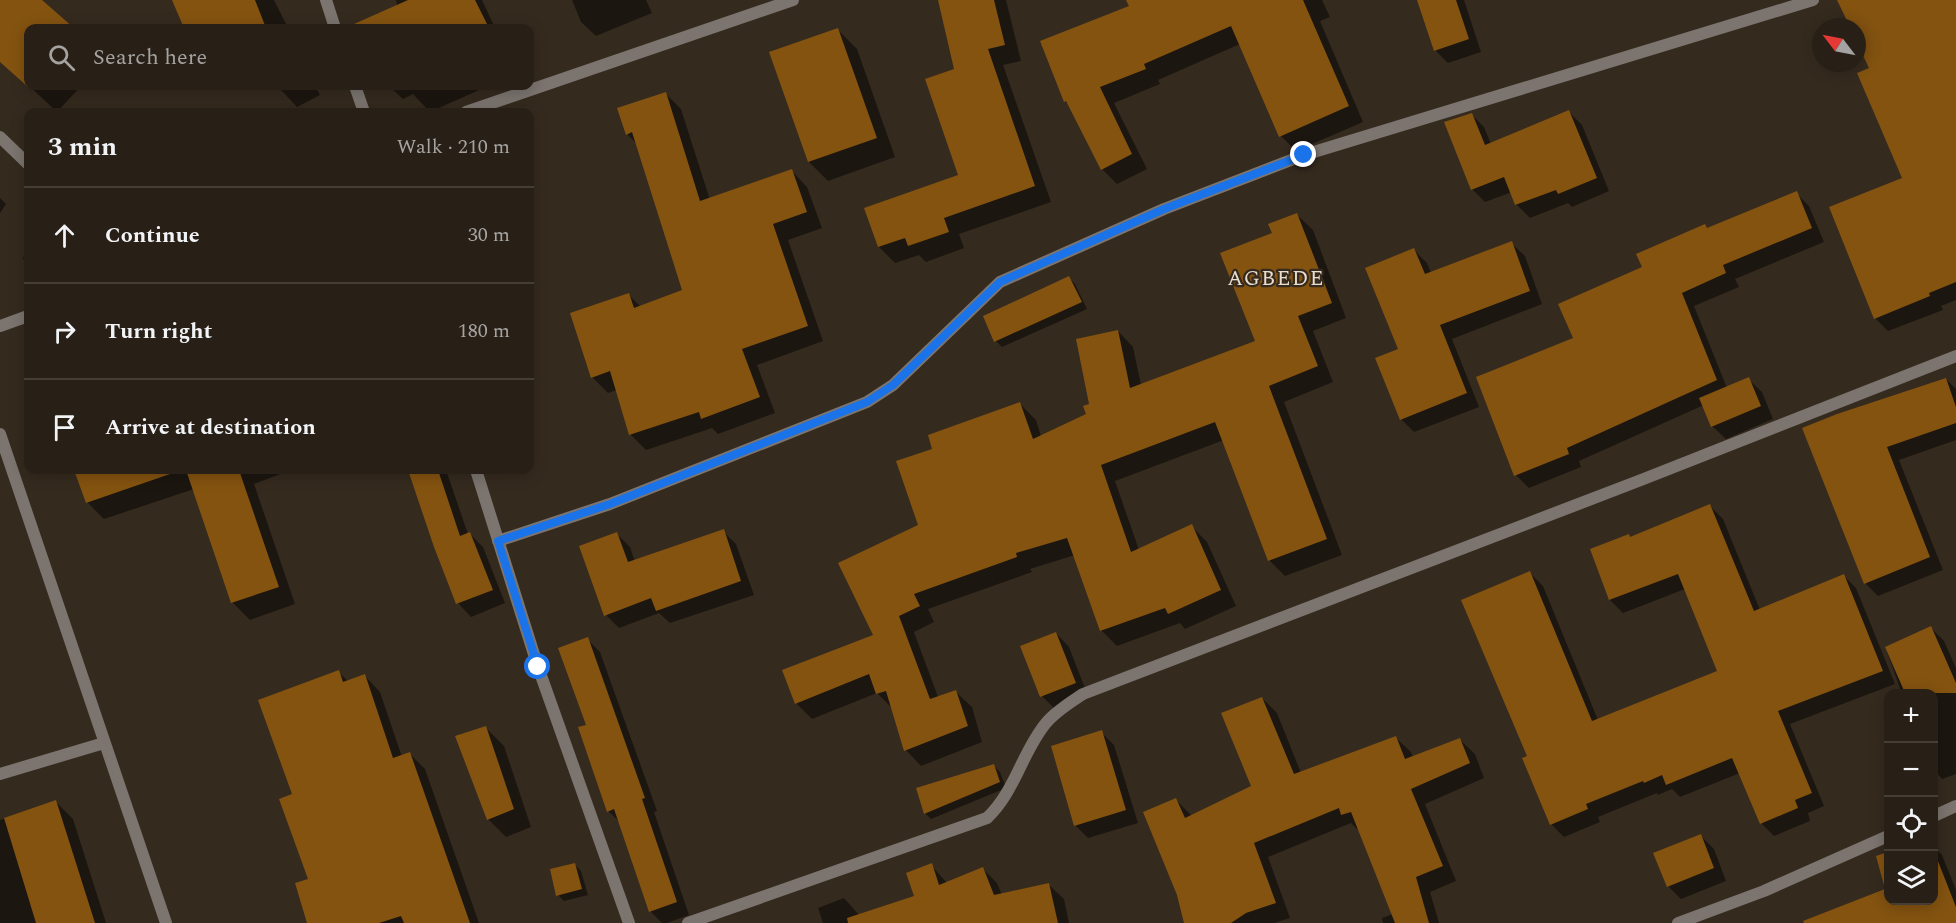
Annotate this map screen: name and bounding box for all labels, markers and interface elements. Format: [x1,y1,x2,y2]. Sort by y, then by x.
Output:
north arrow [1812,18,1866,72]
search box [24,24,534,90]
icon: search [45,41,78,74]
text: Search here [93,41,207,74]
text: 3 min [48,127,117,167]
text: Walk · 210 m [397,132,510,162]
route end [1290,141,1316,167]
icon: ahead [48,219,81,252]
text: Continue [105,219,200,252]
text: 30 m [468,220,510,250]
district label: AGBEDE [1227,263,1325,295]
icon: right [48,315,81,348]
text: Turn right [105,315,212,348]
text: 180 m [458,316,510,346]
icon: arrive [48,411,81,444]
text: Arrive at destination [105,411,316,444]
route start [524,653,550,679]
map controls [1884,689,1938,905]
button: + [1884,689,1938,743]
button: − [1884,743,1938,797]
button: locate [1884,797,1938,851]
button: layers [1884,851,1938,905]

